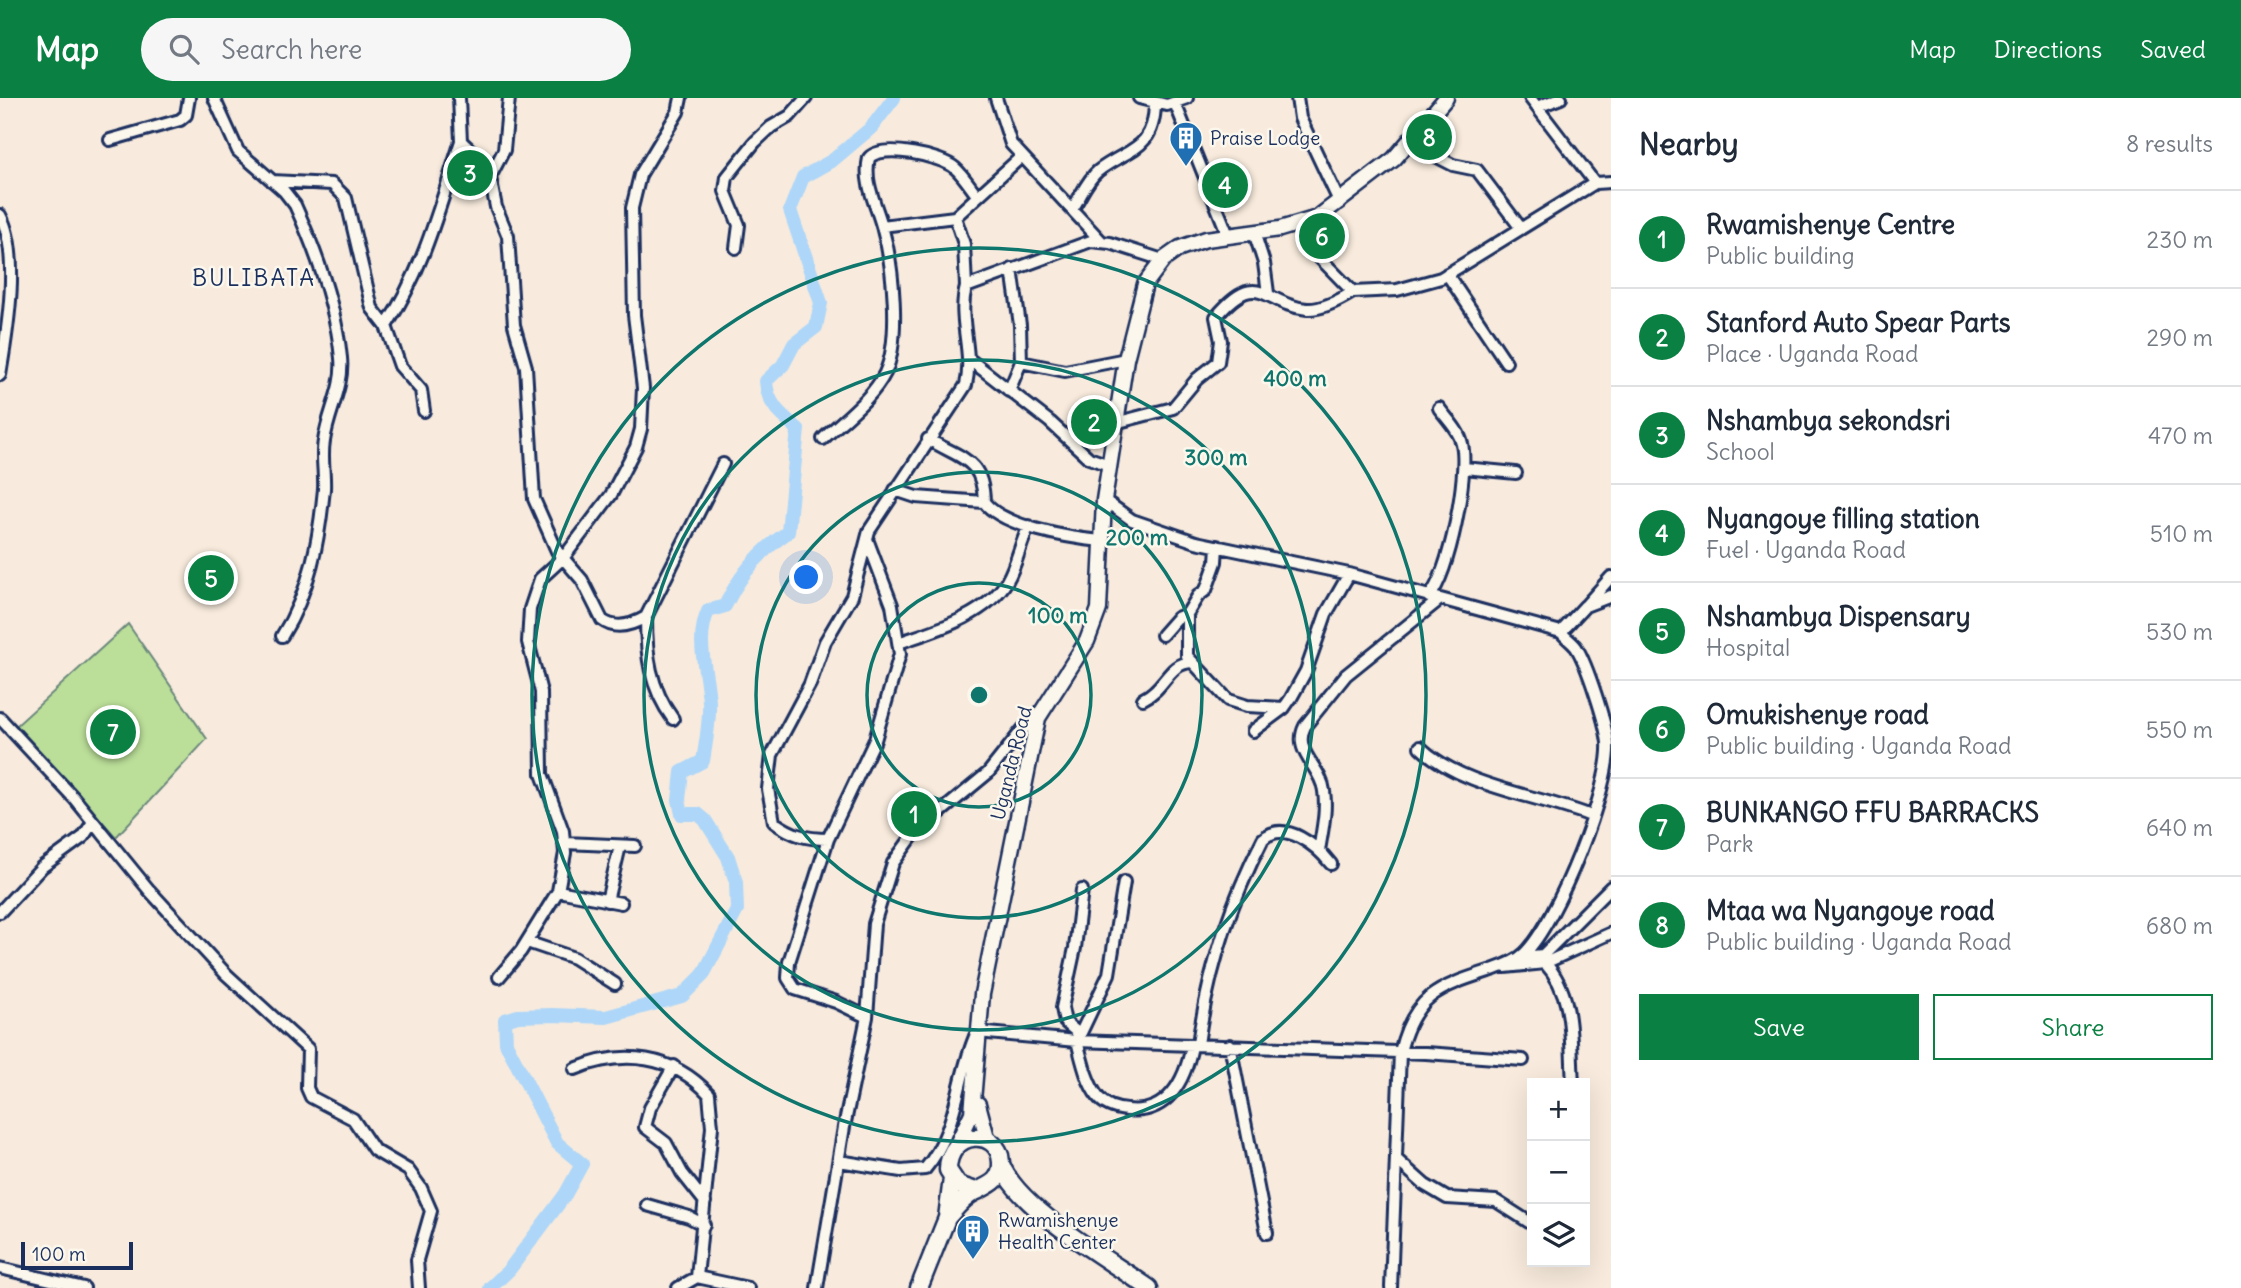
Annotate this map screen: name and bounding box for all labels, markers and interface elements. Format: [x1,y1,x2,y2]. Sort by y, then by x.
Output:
search box [141,18,631,81]
text: Map [35,28,99,70]
icon: search [165,30,203,68]
text: Search here [221,33,362,66]
text: Map [1909,34,1956,64]
text: Directions [1994,34,2102,64]
text: Saved [2140,34,2206,64]
pin: 8 [1406,111,1452,163]
building icon: Praise Lodge [1167,119,1205,168]
text: Nearby [1639,125,1739,163]
place label: Praise Lodge [1210,126,1320,150]
text: 8 results [2126,129,2213,158]
pin: 3 [447,147,493,199]
pin: 4 [1202,159,1248,211]
text: Rwamishenye Centre [1706,208,1955,241]
pin: 6 [1299,210,1345,262]
text: 1 [1657,225,1667,254]
text: 230 m [2147,225,2213,254]
text: Public building [1706,241,1855,270]
district label: BULIBATA [192,263,316,292]
text: Stanford Auto Spear Parts [1706,306,2011,339]
text: 2 [1656,323,1668,352]
text: 290 m [2146,323,2213,352]
text: Place · Uganda Road [1706,339,1919,368]
text: 400 m [1263,365,1327,392]
pin: 2 [1071,396,1117,448]
text: Nshambya sekondsri [1706,404,1951,437]
text: 3 [1655,421,1669,450]
text: 470 m [2148,421,2213,450]
text: School [1706,437,1775,466]
text: 300 m [1185,444,1248,471]
text: Nyangoye filling station [1706,502,1980,535]
text: 4 [1655,519,1669,548]
text: 510 m [2150,519,2213,548]
text: 200 m [1106,524,1169,551]
text: Fuel · Uganda Road [1706,535,1906,564]
pin: 5 [188,552,234,604]
your location [789,560,823,594]
text: Nshambya Dispensary [1706,600,1970,633]
text: 100 m [1028,602,1088,629]
text: 5 [1655,617,1669,646]
text: 530 m [2146,617,2213,646]
text: Hospital [1706,633,1790,662]
centre of rings [967,683,991,707]
text: Omukishenye road [1706,698,1929,731]
street label: Uganda Road [985,704,1037,822]
pin: 7 [90,706,136,758]
text: 6 [1655,715,1669,744]
text: 550 m [2146,715,2213,744]
text: Public building · Uganda Road [1706,731,2012,760]
pin: 1 [891,788,937,840]
text: BUNKANGO FFU BARRACKS [1706,796,2039,829]
text: 7 [1656,813,1668,842]
text: 640 m [2146,813,2213,842]
text: Park [1706,829,1754,858]
text: Mtaa wa Nyangoye road [1706,894,1995,927]
text: 8 [1655,911,1669,940]
text: 680 m [2146,911,2213,940]
text: Public building · Uganda Road [1706,927,2012,956]
button: Save [1639,994,1919,1060]
button: Share [1933,994,2213,1060]
map controls [1527,1078,1590,1267]
button: + [1527,1078,1590,1141]
button: − [1527,1141,1590,1204]
button: layers [1527,1204,1590,1267]
place label: Rwamishenye Health Center [998,1208,1118,1254]
building icon: Rwamishenye Health Center [954,1212,992,1261]
scale bar [21,1239,133,1271]
text: 100 m [32,1242,86,1266]

